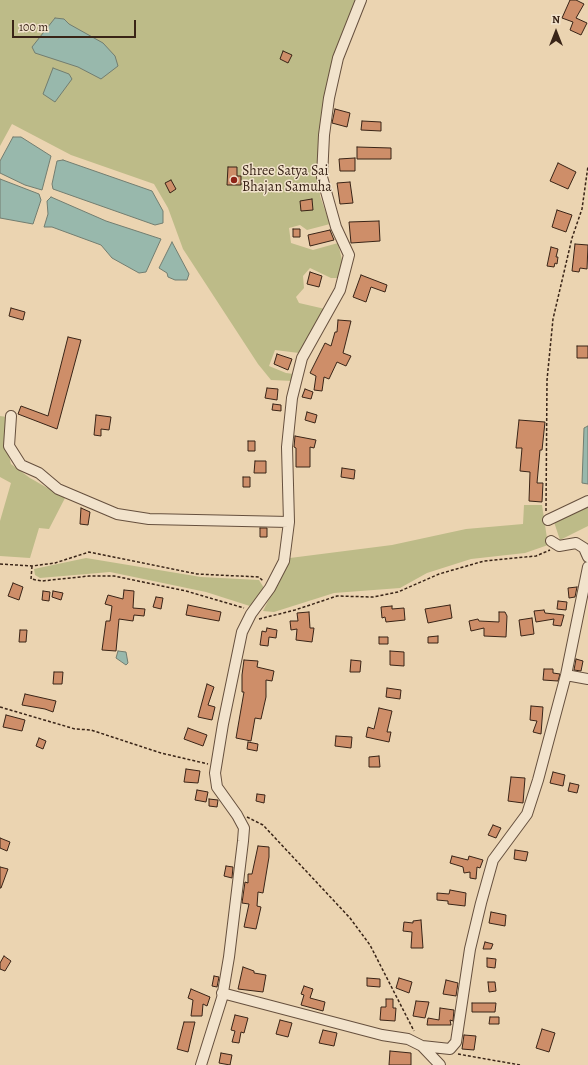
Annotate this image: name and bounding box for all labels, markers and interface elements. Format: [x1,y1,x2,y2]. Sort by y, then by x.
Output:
scale bar [14,12,138,38]
north arrow [536,12,576,52]
text: N [552,12,560,27]
text: 100 m [19,19,48,35]
place label: Shree Satya Sai Bhajan Samuha [242,164,332,196]
marker: Shree Satya Sai Bhajan Samuha [229,175,239,185]

